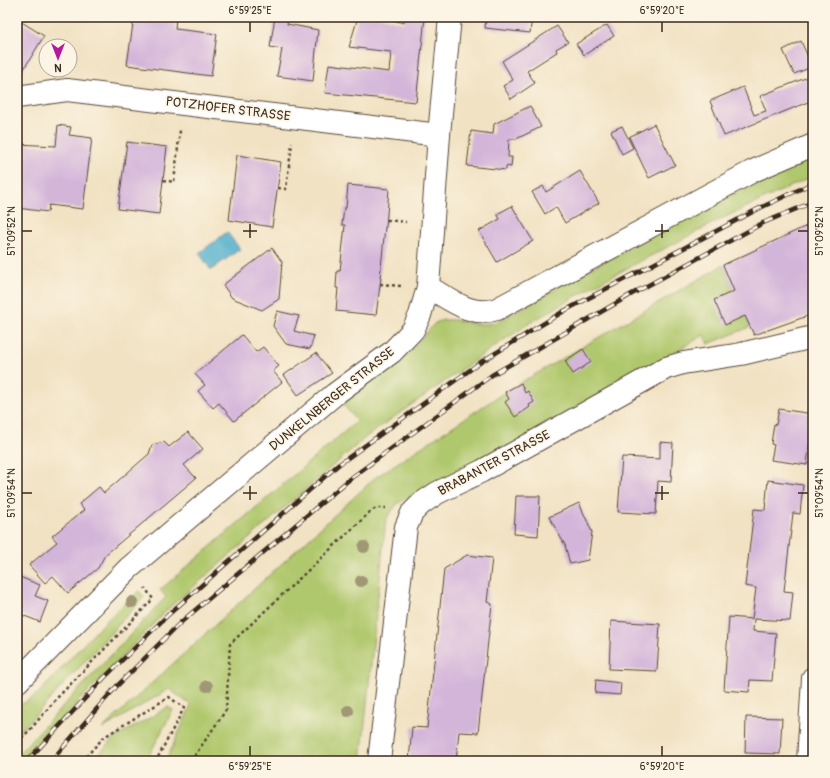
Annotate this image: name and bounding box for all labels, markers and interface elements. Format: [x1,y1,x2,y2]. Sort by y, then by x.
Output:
text: 6°59'25"E [228,5,272,17]
text: 6°59'20"E [640,5,684,17]
north arrow [38,38,78,78]
text: N [54,61,62,74]
street label: POTZHOFER STRASSE [165,93,292,125]
text: 51°09'52"N [6,206,18,256]
text: 51°09'52"N [814,206,826,256]
street label: DUNKELNBERGER STRASSE [266,343,398,454]
street label: BRABANTER STRASSE [435,427,553,499]
text: 51°09'54"N [6,468,18,518]
text: 51°09'54"N [814,468,826,518]
text: 6°59'25"E [228,761,272,773]
text: 6°59'20"E [640,761,684,773]

